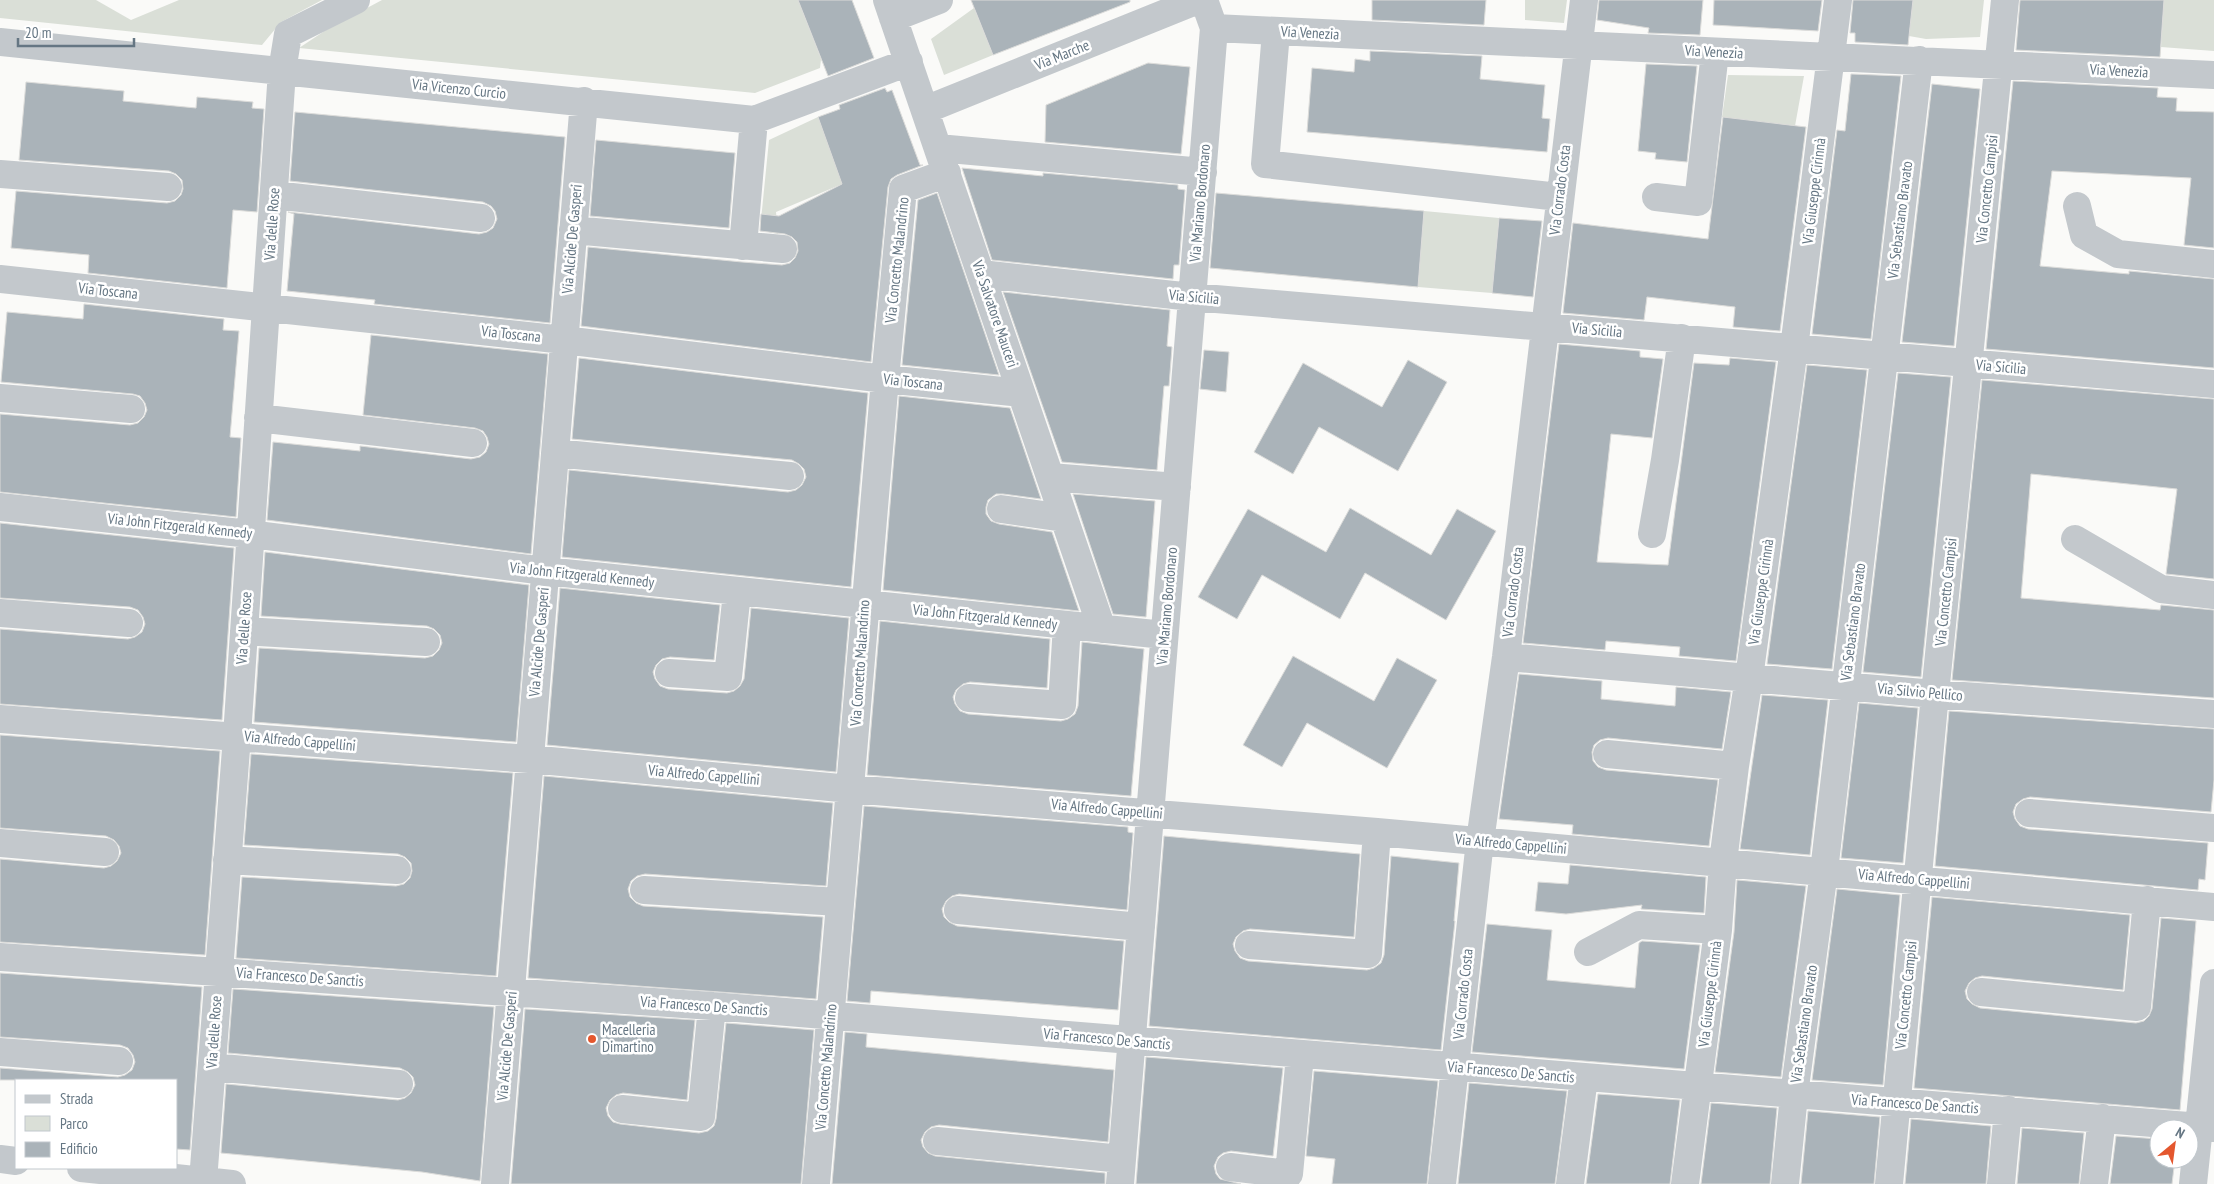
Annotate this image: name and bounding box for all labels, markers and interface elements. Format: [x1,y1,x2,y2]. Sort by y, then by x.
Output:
scale bar [18,15,134,47]
street label: Via Venezia [1279,21,1340,44]
text: 20 m [25,23,51,42]
street label: Via Marche [1031,35,1092,74]
street label: Via Venezia [1683,40,1744,63]
street label: Via Venezia [2088,59,2149,82]
street label: Via Vicenzo Curcio [410,74,507,103]
street label: Via Concetto Campisi [1971,134,2002,245]
street label: Via Giuseppe Cirinnà [1797,137,1829,246]
street label: Via Mariano Bordonaro [1185,143,1214,264]
street label: Via Corrado Costa [1544,144,1574,237]
street label: Via Sebastiano Bravato [1883,160,1916,281]
street label: Via Alcide De Gasperi [557,183,586,295]
street label: Via delle Rose [259,187,284,262]
street label: Via Concetto Malandrino [880,196,913,325]
street label: Via Salvatore Mauceri [968,257,1023,370]
street label: Via Toscana [76,278,139,303]
street label: Via Sicilia [1167,285,1220,308]
street label: Via Sicilia [1570,318,1623,341]
street label: Via Toscana [479,321,542,346]
street label: Via Sicilia [1974,355,2027,378]
street label: Via Toscana [881,369,944,394]
street label: Via John Fitzgerald Kennedy [106,508,254,543]
street label: Via Concetto Campisi [1930,537,1961,648]
street label: Via Giuseppe Cirinnà [1744,538,1777,647]
street label: Via Mariano Bordonaro [1152,546,1181,667]
street label: Via Corrado Costa [1497,546,1527,639]
street label: Via John Fitzgerald Kennedy [508,557,656,592]
street label: Via Sebastiano Bravato [1836,562,1869,683]
street label: Via Alcide De Gasperi [524,586,553,698]
street label: Via delle Rose [231,591,256,666]
street label: Via Concetto Malandrino [846,599,873,728]
street label: Via John Fitzgerald Kennedy [911,599,1059,634]
street label: Via Silvio Pellico [1876,678,1964,705]
street label: Via Alfredo Cappellini [242,726,357,755]
street label: Via Alfredo Cappellini [646,760,761,789]
street label: Via Alfredo Cappellini [1049,794,1164,823]
street label: Via Alfredo Cappellini [1453,829,1568,858]
street label: Via Alfredo Cappellini [1856,864,1971,893]
street label: Via Giuseppe Cirinnà [1693,940,1725,1049]
street label: Via Concetto Campisi [1890,940,1921,1051]
street label: Via Corrado Costa [1448,948,1477,1041]
street label: Via Francesco De Sanctis [235,963,364,990]
street label: Via Sebastiano Bravato [1786,964,1821,1085]
street label: Via Alcide De Gasperi [492,990,521,1102]
street label: Via Francesco De Sanctis [639,992,768,1019]
street label: Via delle Rose [201,995,226,1070]
street label: Via Concetto Malandrino [810,1003,840,1132]
place label: Macelleria Dimartino [602,1020,655,1056]
street label: Via Francesco De Sanctis [1042,1023,1171,1054]
marker: Macelleria Dimartino [586,1033,598,1045]
street label: Via Francesco De Sanctis [1446,1056,1575,1087]
legend [15,1079,178,1169]
text: Strada [60,1089,93,1108]
street label: Via Francesco De Sanctis [1850,1090,1979,1117]
text: Parco [60,1114,88,1133]
north arrow [2149,1119,2199,1169]
text: N [2173,1123,2188,1142]
text: Edificio [60,1139,98,1158]

